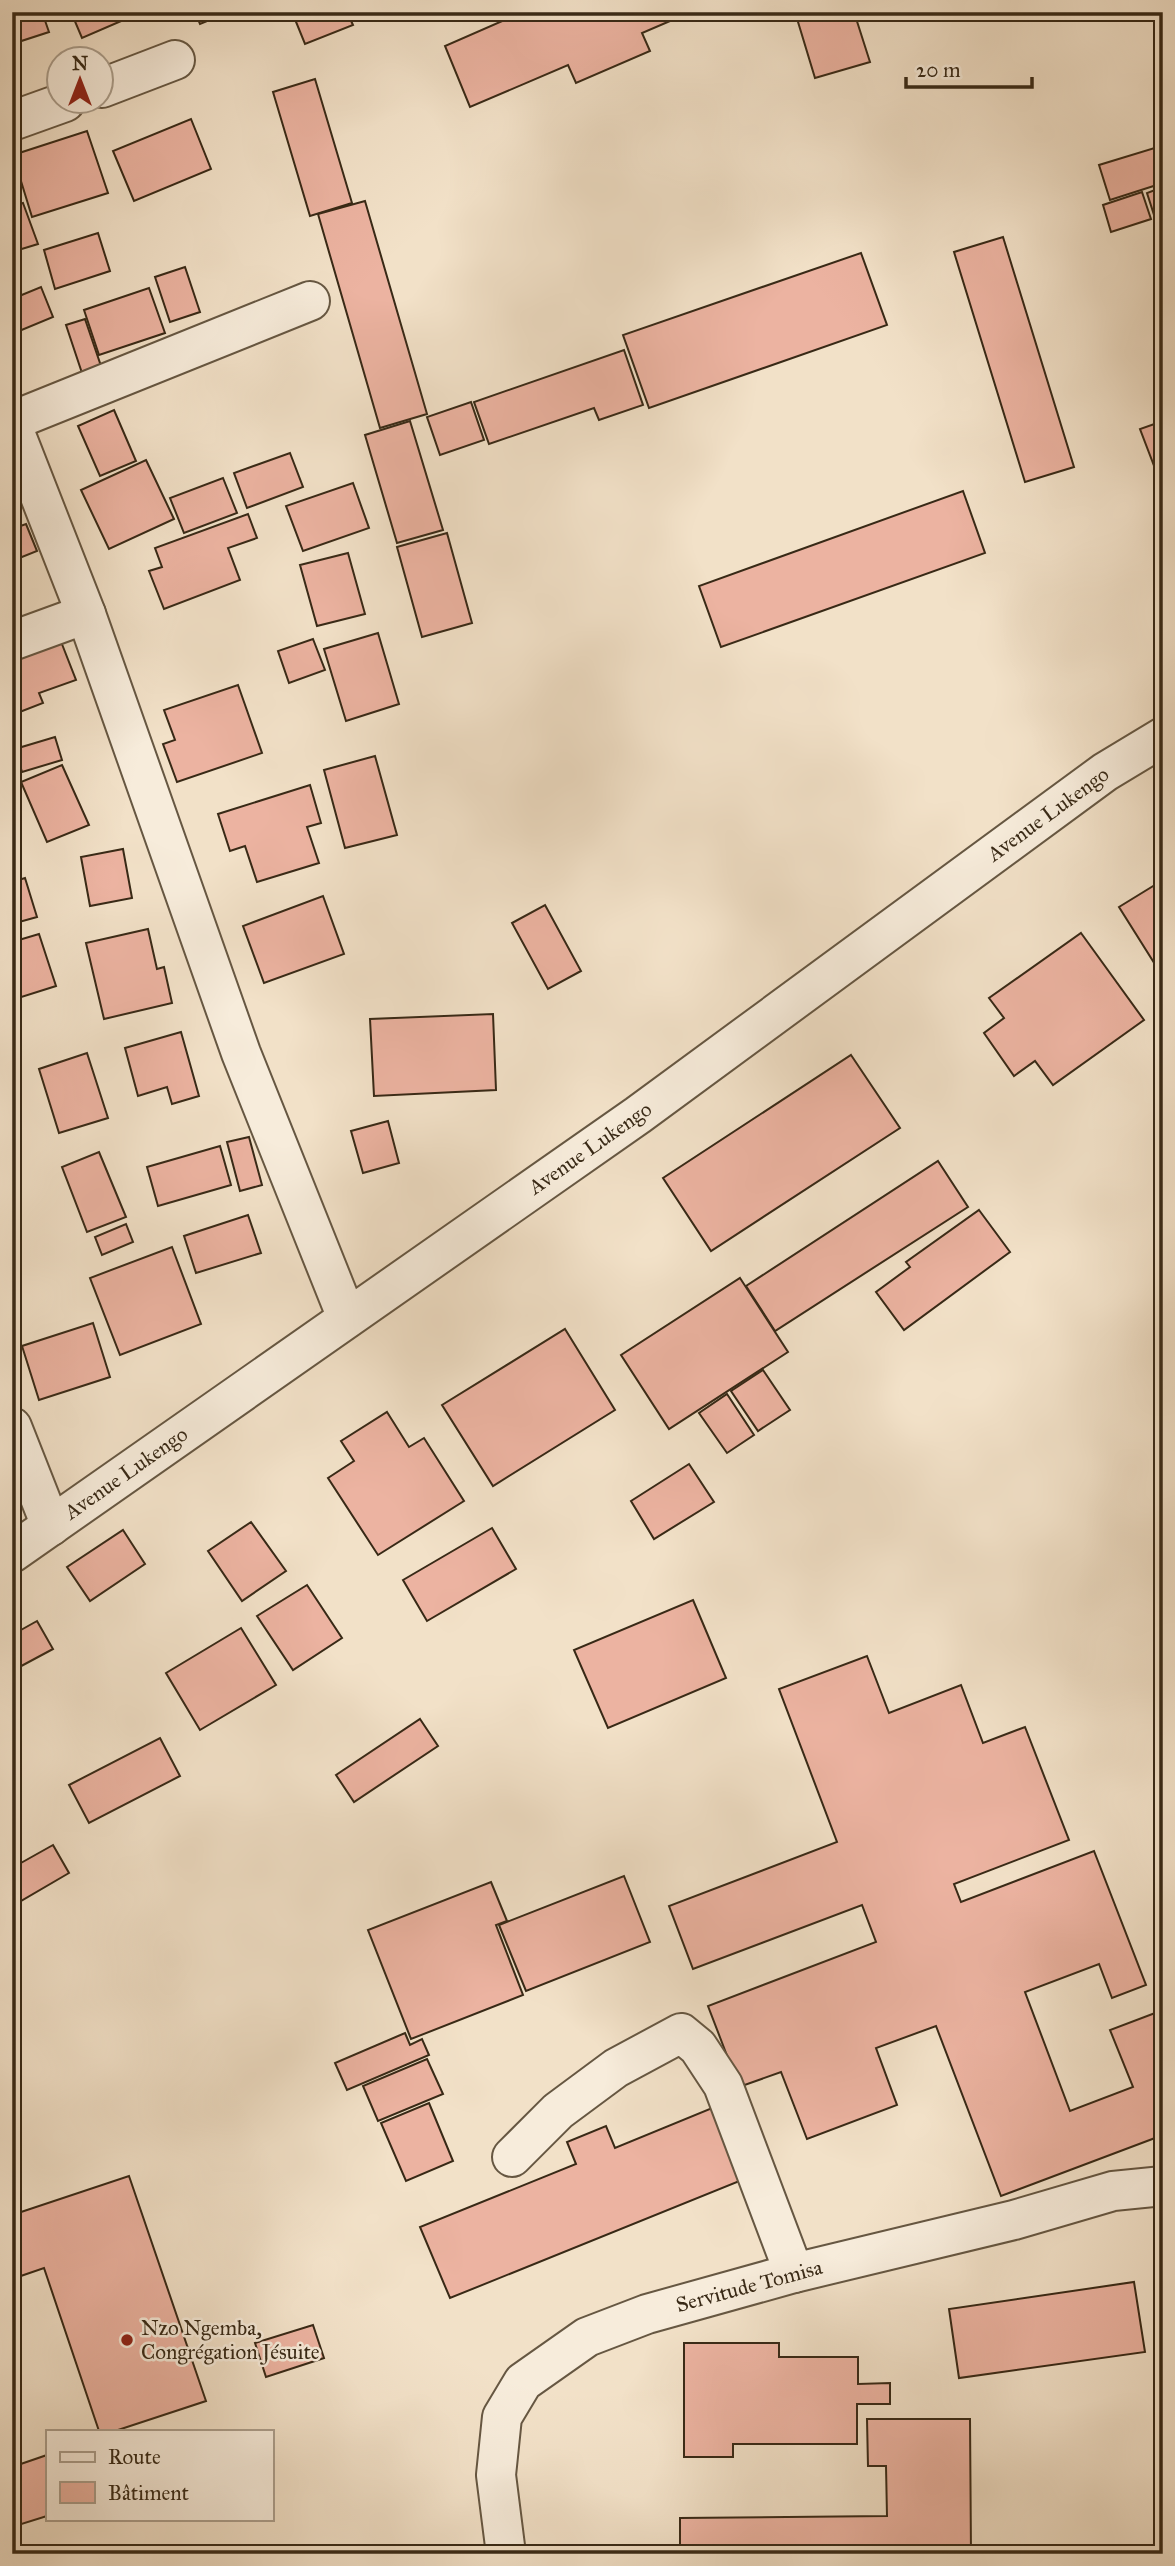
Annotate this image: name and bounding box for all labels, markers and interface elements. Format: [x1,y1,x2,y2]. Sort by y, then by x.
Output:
north arrow [46,46,116,116]
scale bar [906,46,1032,90]
text: N [72,52,88,75]
text: 20 m [916,57,961,83]
street label: Avenue Lukengo [981,761,1114,868]
street label: Avenue Lukengo [523,1096,657,1201]
street label: Avenue Lukengo [59,1421,193,1526]
street label: Servitude Tomisa [673,2254,825,2318]
place label: Nzo Ngemba, Congrégation Jésuite [141,2315,320,2365]
marker: Nzo Ngemba, Congrégation Jésuite [119,2332,135,2348]
legend [46,2430,273,2520]
text: Route [108,2444,161,2470]
text: Bâtiment [108,2480,190,2506]

